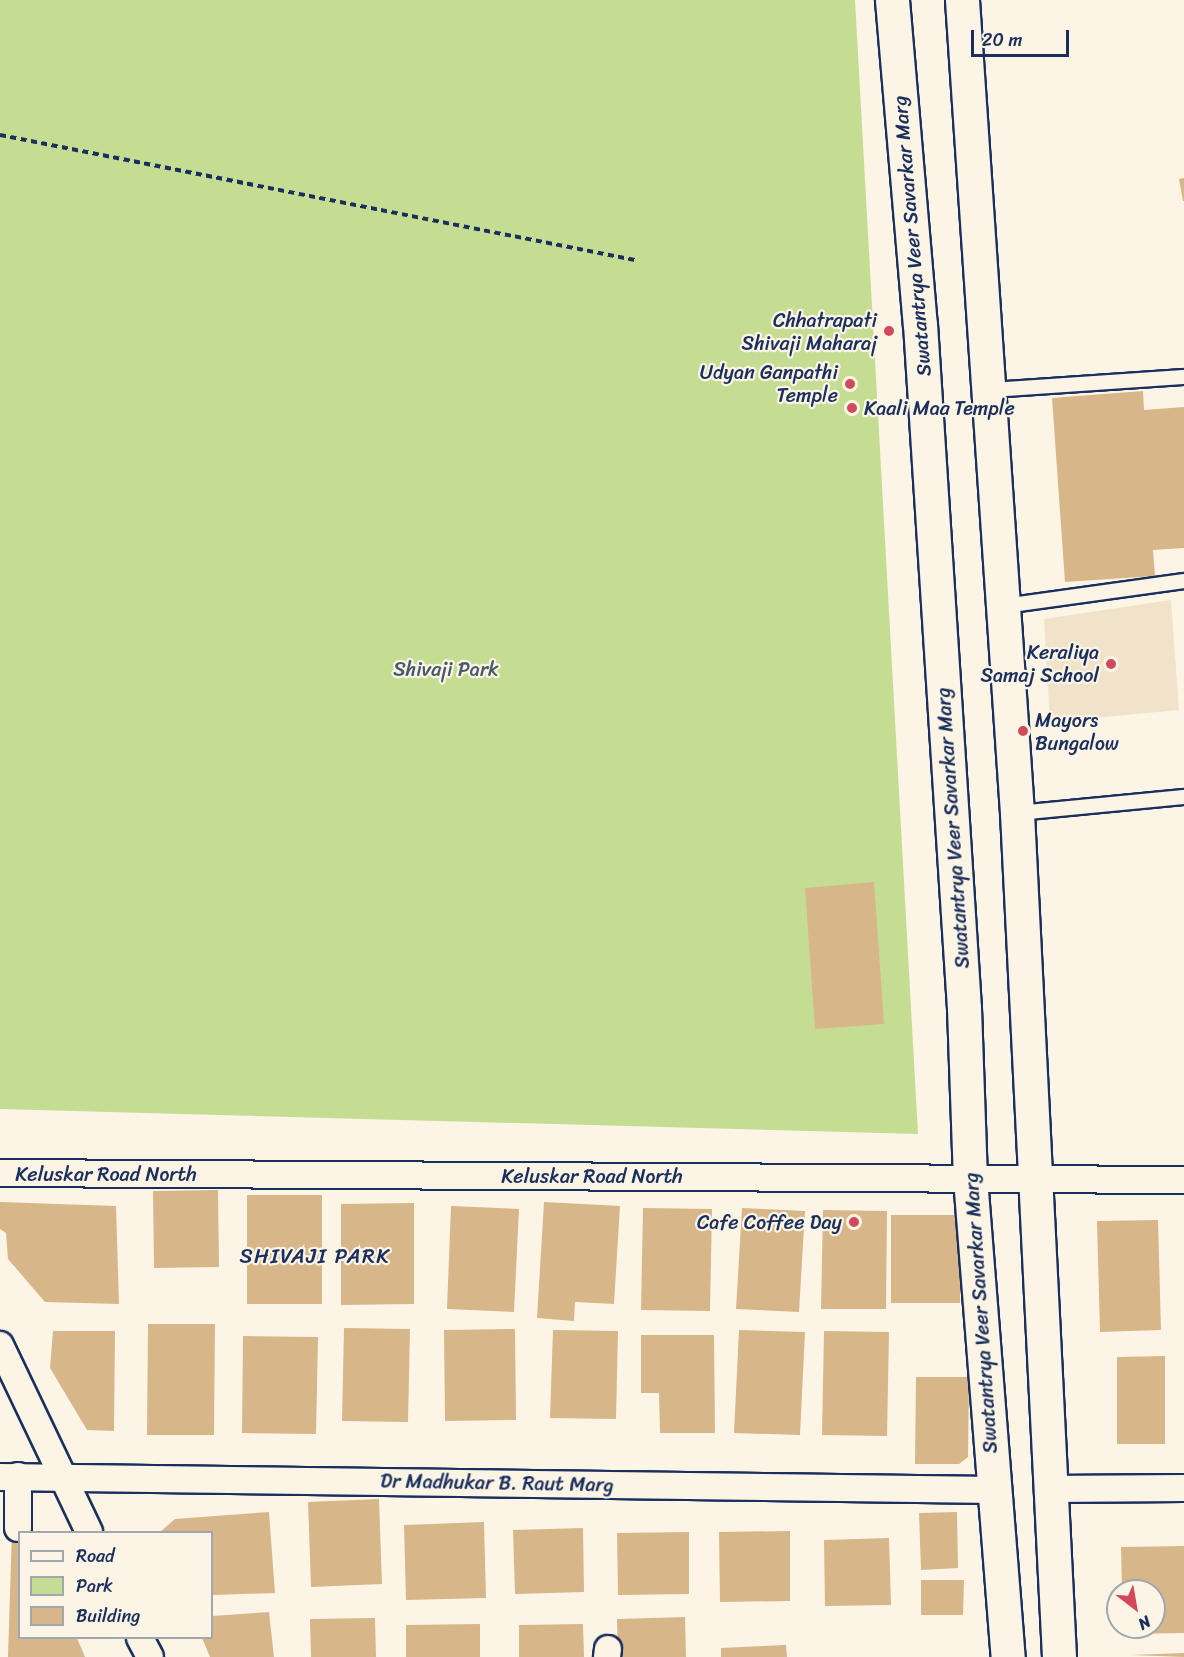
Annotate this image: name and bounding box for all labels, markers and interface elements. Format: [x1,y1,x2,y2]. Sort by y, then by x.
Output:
scale bar [974,18,1072,56]
text: 20 m [982,24,1022,56]
street label: Swatantrya Veer Savarkar Marg [888,95,936,377]
place label: Chhatrapati Shivaji Maharaj [742,308,877,355]
marker: Chhatrapati Shivaji Maharaj [882,324,896,338]
place label: Udyan Ganpathi Temple [700,360,838,407]
marker: Udyan Ganpathi Temple [843,377,857,391]
place label: Kaali Maa Temple [864,396,1016,420]
marker: Kaali Maa Temple [845,401,859,415]
place label: Keraliya Samaj School [980,640,1099,687]
park label: Shivaji Park [393,657,499,681]
marker: Keraliya Samaj School [1104,657,1118,671]
street label: Swatantrya Veer Savarkar Marg [931,687,975,969]
place label: Mayors Bungalow [1035,708,1119,755]
marker: Mayors Bungalow [1016,724,1030,738]
street label: Keluskar Road North [15,1162,197,1186]
street label: Keluskar Road North [501,1164,683,1188]
street label: Swatantrya Veer Savarkar Marg [959,1172,1003,1454]
place label: Cafe Coffee Day [697,1210,842,1234]
marker: Cafe Coffee Day [847,1215,861,1229]
district label: SHIVAJI PARK [239,1243,391,1269]
street label: Dr Madhukar B. Raut Marg [380,1469,614,1497]
legend [18,1531,213,1639]
text: Road [76,1540,115,1572]
text: Park [76,1570,113,1602]
north arrow [1106,1579,1166,1639]
text: Building [76,1600,140,1632]
text: N [1132,1608,1157,1638]

